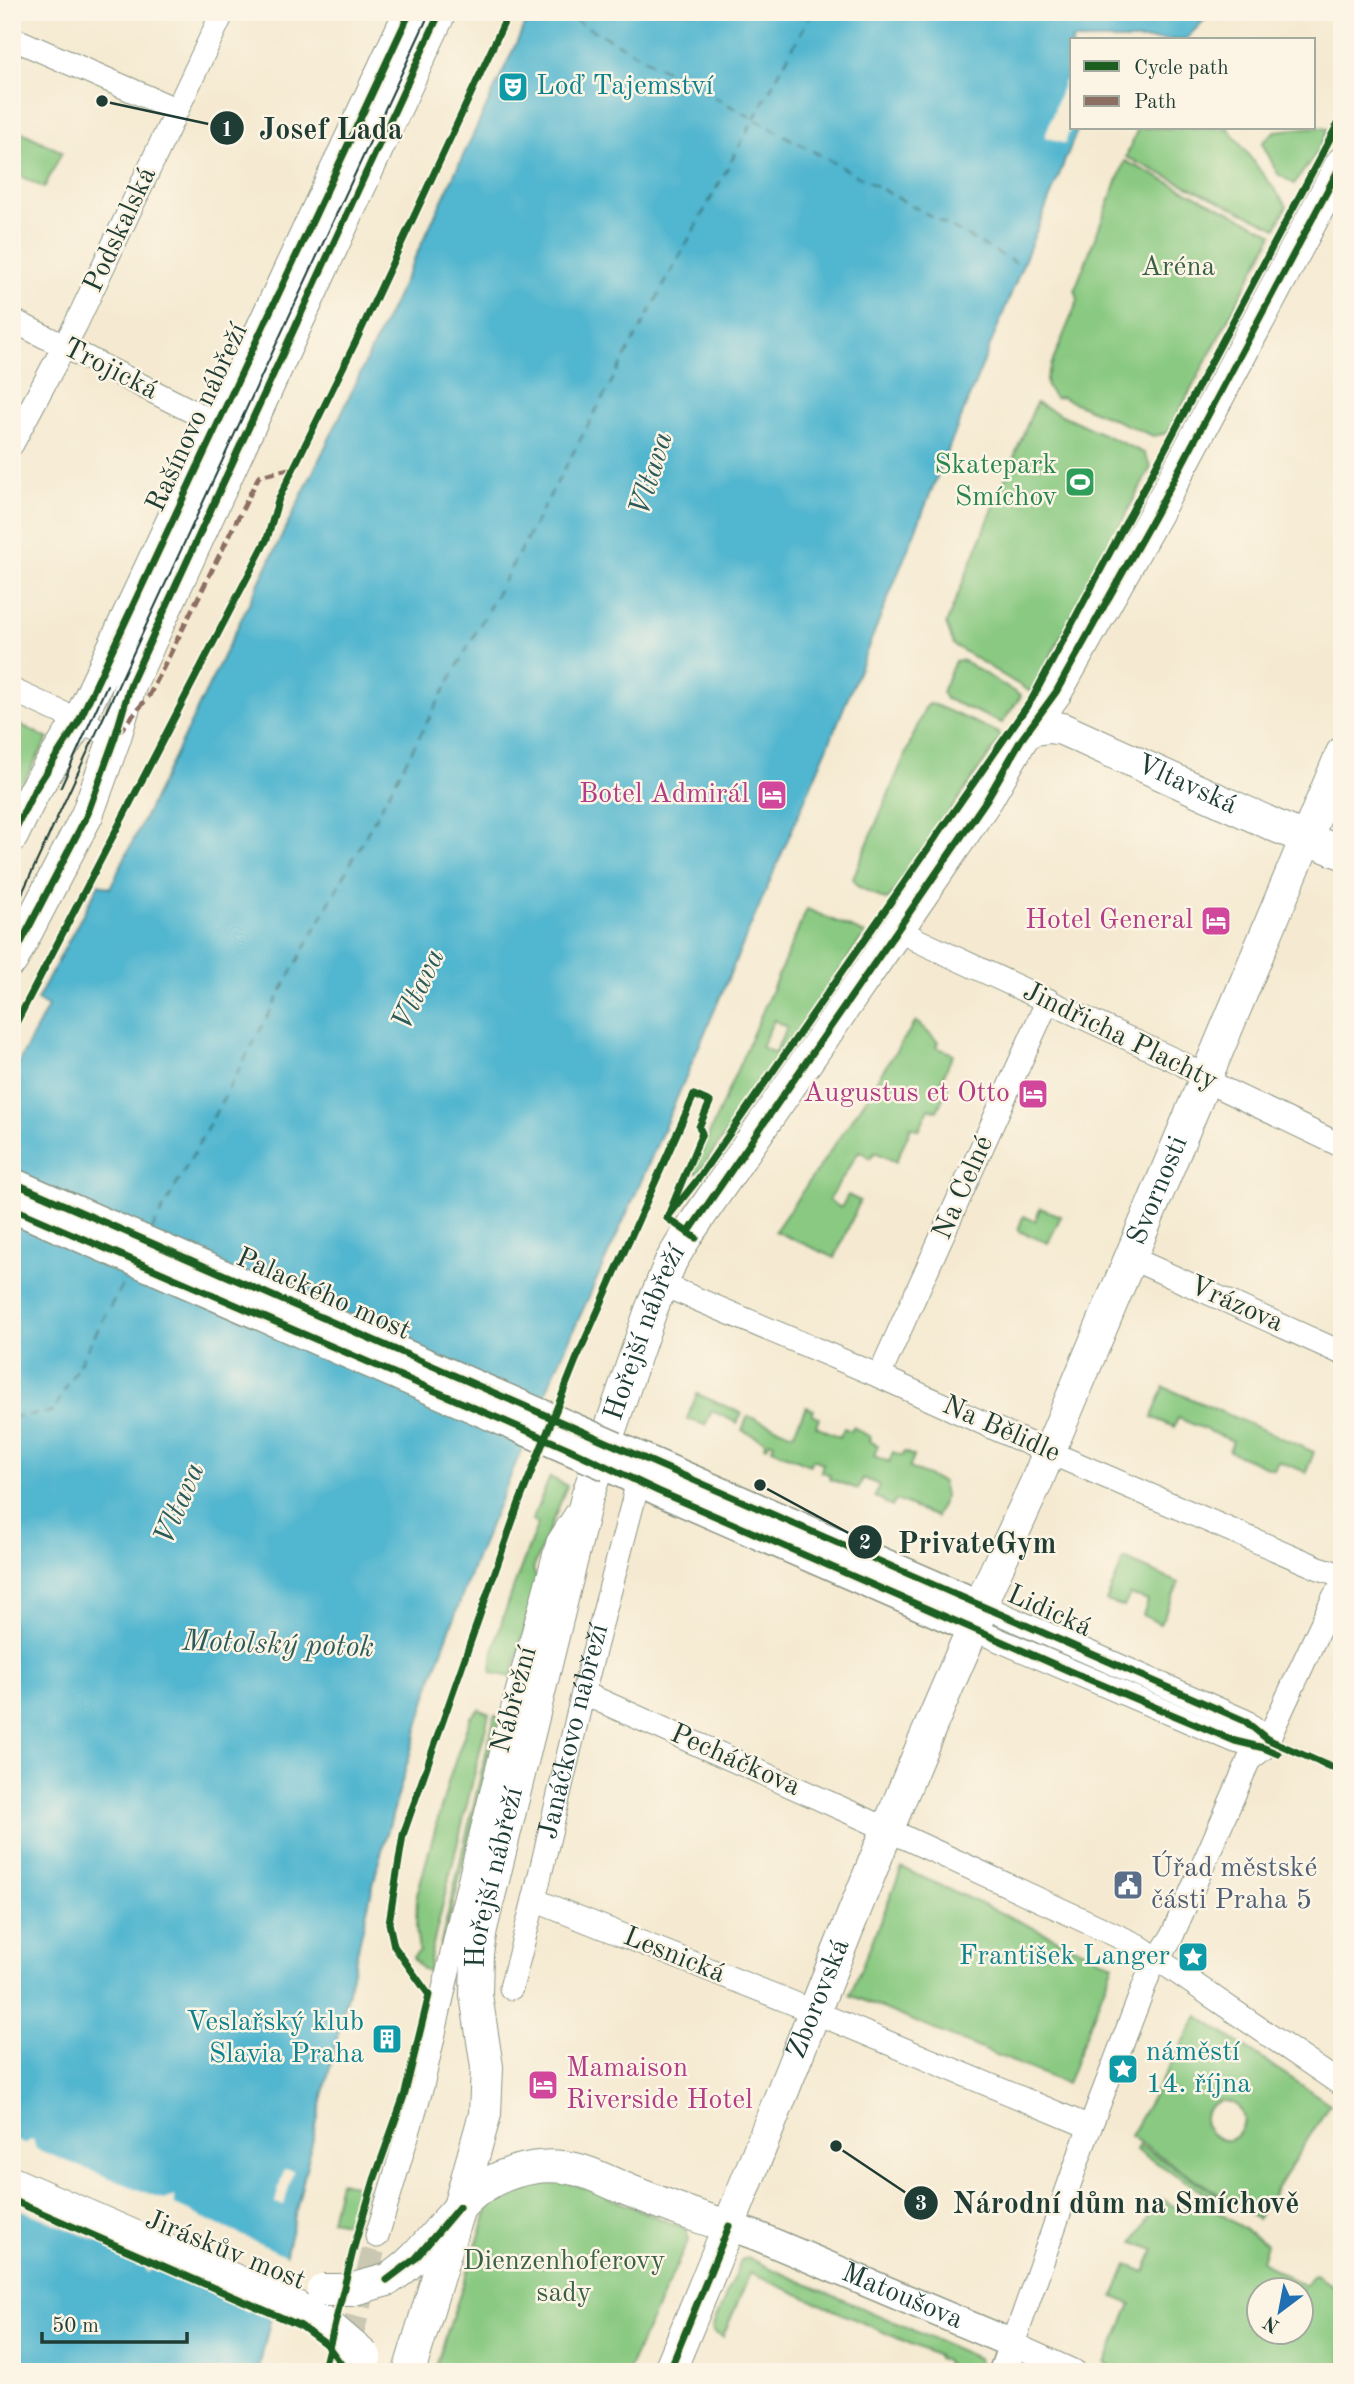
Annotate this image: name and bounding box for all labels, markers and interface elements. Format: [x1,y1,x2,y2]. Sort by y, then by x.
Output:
legend [1070,38,1316,130]
text: Cycle path [1134,58,1229,79]
theatre icon: Loď Tajemství [496,70,530,104]
place label: Loď Tajemství [536,73,714,101]
text: Path [1134,92,1177,113]
callout: Josef Lada [210,103,417,154]
text: Josef Lada [259,116,403,146]
text: 1 [221,120,233,141]
street label: Podskalská [80,163,162,297]
park label: Aréna [1141,254,1216,282]
street label: Rašínovo nábřeží [142,319,254,516]
street label: Trojická [58,334,162,406]
water label: Vltava [625,428,679,520]
place label: Skatepark Smíchov [934,452,1057,512]
sports icon: Skatepark Smíchov [1063,465,1097,499]
street label: Vltavská [1132,751,1241,820]
hotel icon: Botel Admirál [755,778,789,812]
place label: Botel Admirál [579,781,749,809]
hotel icon: Hotel General [1199,904,1233,938]
place label: Hotel General [1025,907,1193,935]
water label: Vltava [387,944,451,1036]
street label: Jindřicha Plachty [1018,978,1222,1096]
hotel icon: Augustus et Otto [1016,1077,1050,1111]
place label: Augustus et Otto [803,1080,1010,1108]
street label: Na Celné [929,1132,999,1244]
street label: Svornosti [1123,1132,1194,1249]
street label: Hořejší nábřeží [600,1240,691,1424]
street label: Palackého most [232,1244,414,1346]
street label: Vrázova [1185,1272,1287,1338]
street label: Na Bělidle [938,1392,1064,1468]
water label: Vltava [149,1458,211,1550]
callout: PrivateGym [848,1517,1070,1568]
text: PrivateGym [897,1530,1057,1560]
text: 2 [859,1533,871,1554]
street label: Lidická [1003,1581,1096,1643]
street label: Janáčkovo nábřeží [535,1621,614,1842]
water label: Motolský potok [180,1627,375,1663]
street label: Nábřežní [487,1643,543,1756]
street label: Pecháčkova [666,1720,804,1802]
street label: Hořejší nábřeží [463,1784,529,1968]
place label: Úřad městské části Praha 5 [1151,1850,1317,1915]
public building icon: Úřad městské části Praha 5 [1111,1868,1145,1902]
street label: Lesnická [619,1923,729,1989]
street label: Zborovská [783,1935,856,2063]
place icon: František Langer [1176,1940,1210,1974]
place label: František Langer [959,1943,1170,1971]
place label: Veslařský klub Slavia Praha [186,2009,364,2069]
building icon: Veslařský klub Slavia Praha [370,2022,404,2056]
place label: náměstí 14. října [1146,2039,1251,2099]
place icon: náměstí 14. října [1106,2052,1140,2086]
place label: Mamaison Riverside Hotel [566,2055,753,2115]
hotel icon: Mamaison Riverside Hotel [526,2068,560,2102]
callout: Národní dům na Smíchově [903,2177,1313,2228]
text: Národní dům na Smíchově [953,2190,1299,2220]
text: 3 [915,2194,927,2215]
street label: Jiráskův most [141,2206,309,2296]
park label: Dienzenhoferovy sady [463,2248,666,2308]
street label: Matoušova [837,2259,967,2335]
north arrow [1246,2276,1316,2346]
scale bar [42,2300,187,2344]
text: N [1261,2311,1284,2335]
text: 50 m [52,2316,99,2337]

